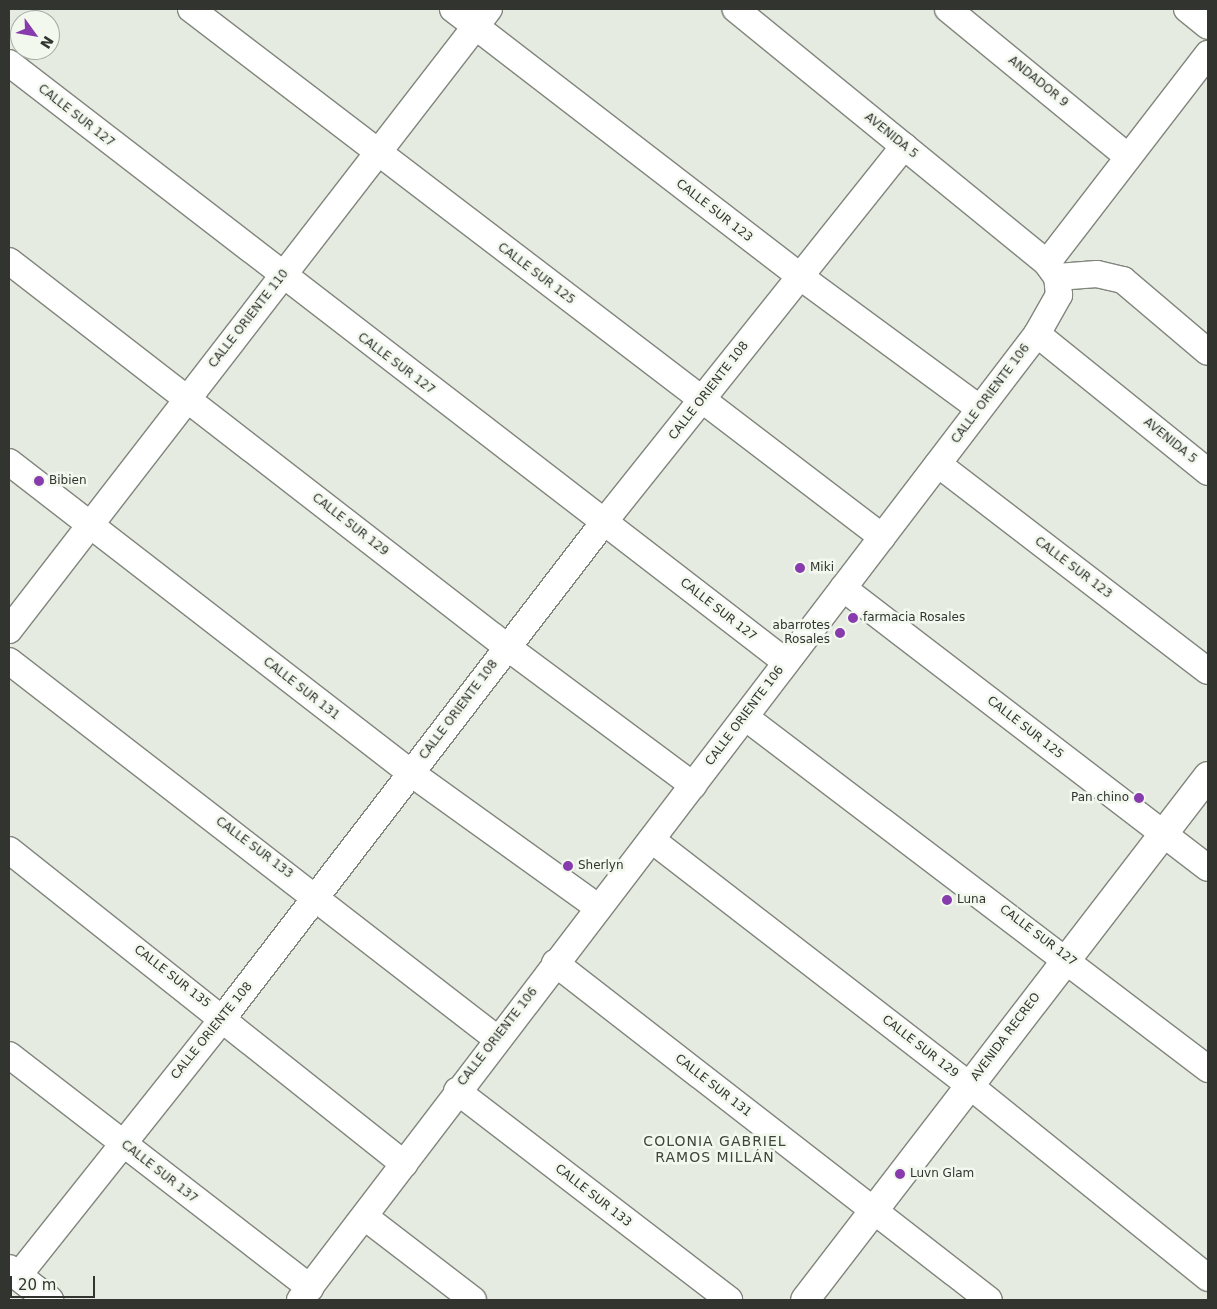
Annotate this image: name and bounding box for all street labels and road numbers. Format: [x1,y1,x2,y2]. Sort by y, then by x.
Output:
street label: ANDADOR 9 [1005,53,1071,111]
street label: CALLE SUR 127 [35,82,117,150]
street label: AVENIDA 5 [861,110,921,162]
street label: CALLE SUR 123 [673,177,755,245]
street label: CALLE SUR 125 [495,240,577,308]
street label: CALLE ORIENTE 110 [206,267,292,371]
street label: CALLE SUR 127 [355,330,437,398]
street label: CALLE ORIENTE 108 [666,339,752,443]
street label: CALLE ORIENTE 106 [949,341,1033,447]
street label: AVENIDA 5 [1140,415,1200,467]
street label: CALLE SUR 129 [309,491,391,559]
street label: CALLE SUR 123 [1032,534,1114,602]
street label: CALLE SUR 127 [677,576,759,644]
street label: CALLE SUR 131 [260,655,342,723]
street label: CALLE ORIENTE 108 [417,657,501,763]
street label: CALLE ORIENTE 106 [703,663,787,769]
street label: CALLE SUR 125 [984,694,1066,762]
street label: CALLE SUR 133 [213,814,295,882]
street label: CALLE SUR 127 [997,902,1079,970]
street label: CALLE SUR 135 [131,943,213,1011]
street label: CALLE ORIENTE 108 [168,980,256,1082]
street label: CALLE ORIENTE 106 [455,985,541,1089]
street label: AVENIDA RECREO [968,990,1044,1084]
street label: CALLE SUR 129 [879,1013,961,1081]
street label: CALLE SUR 131 [672,1052,754,1120]
street label: CALLE SUR 137 [118,1138,200,1206]
street label: CALLE SUR 133 [552,1162,634,1230]

